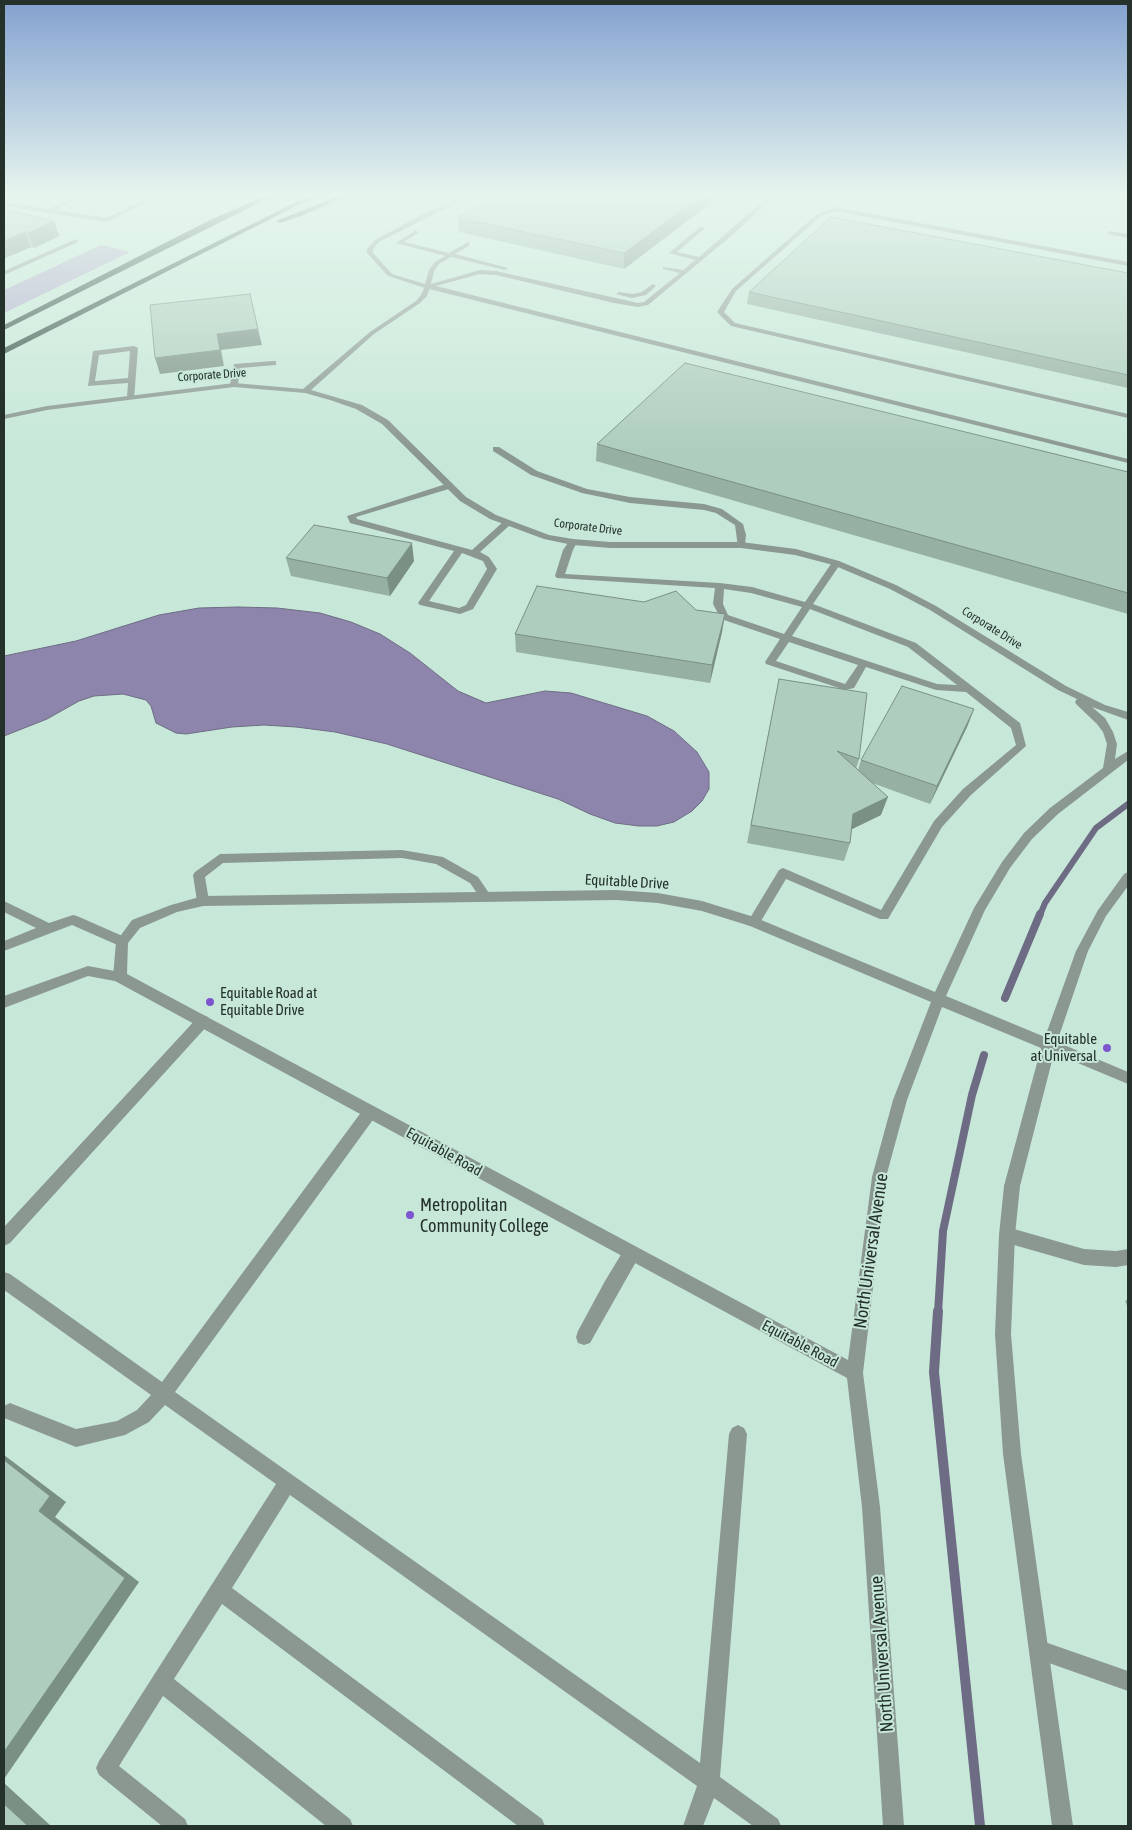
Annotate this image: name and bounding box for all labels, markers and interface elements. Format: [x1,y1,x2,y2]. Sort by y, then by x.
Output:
street label: Corporate Drive [177,365,247,385]
street label: Corporate Drive [553,516,623,538]
street label: Corporate Drive [959,604,1025,652]
street label: Equitable Drive [584,871,670,893]
place label: Equitable Road at Equitable Drive [220,984,317,1019]
marker: Equitable Road at Equitable Drive [204,996,216,1008]
place label: Equitable at Universal [1031,1030,1097,1065]
marker: Equitable at Universal [1101,1042,1113,1054]
street label: Equitable Road [403,1124,485,1180]
street label: North Universal Avenue [849,1172,893,1330]
place label: Metropolitan Community College [420,1194,549,1236]
marker: Metropolitan Community College [404,1209,416,1221]
street label: Equitable Road [759,1316,841,1372]
street label: North Universal Avenue [866,1575,898,1733]

